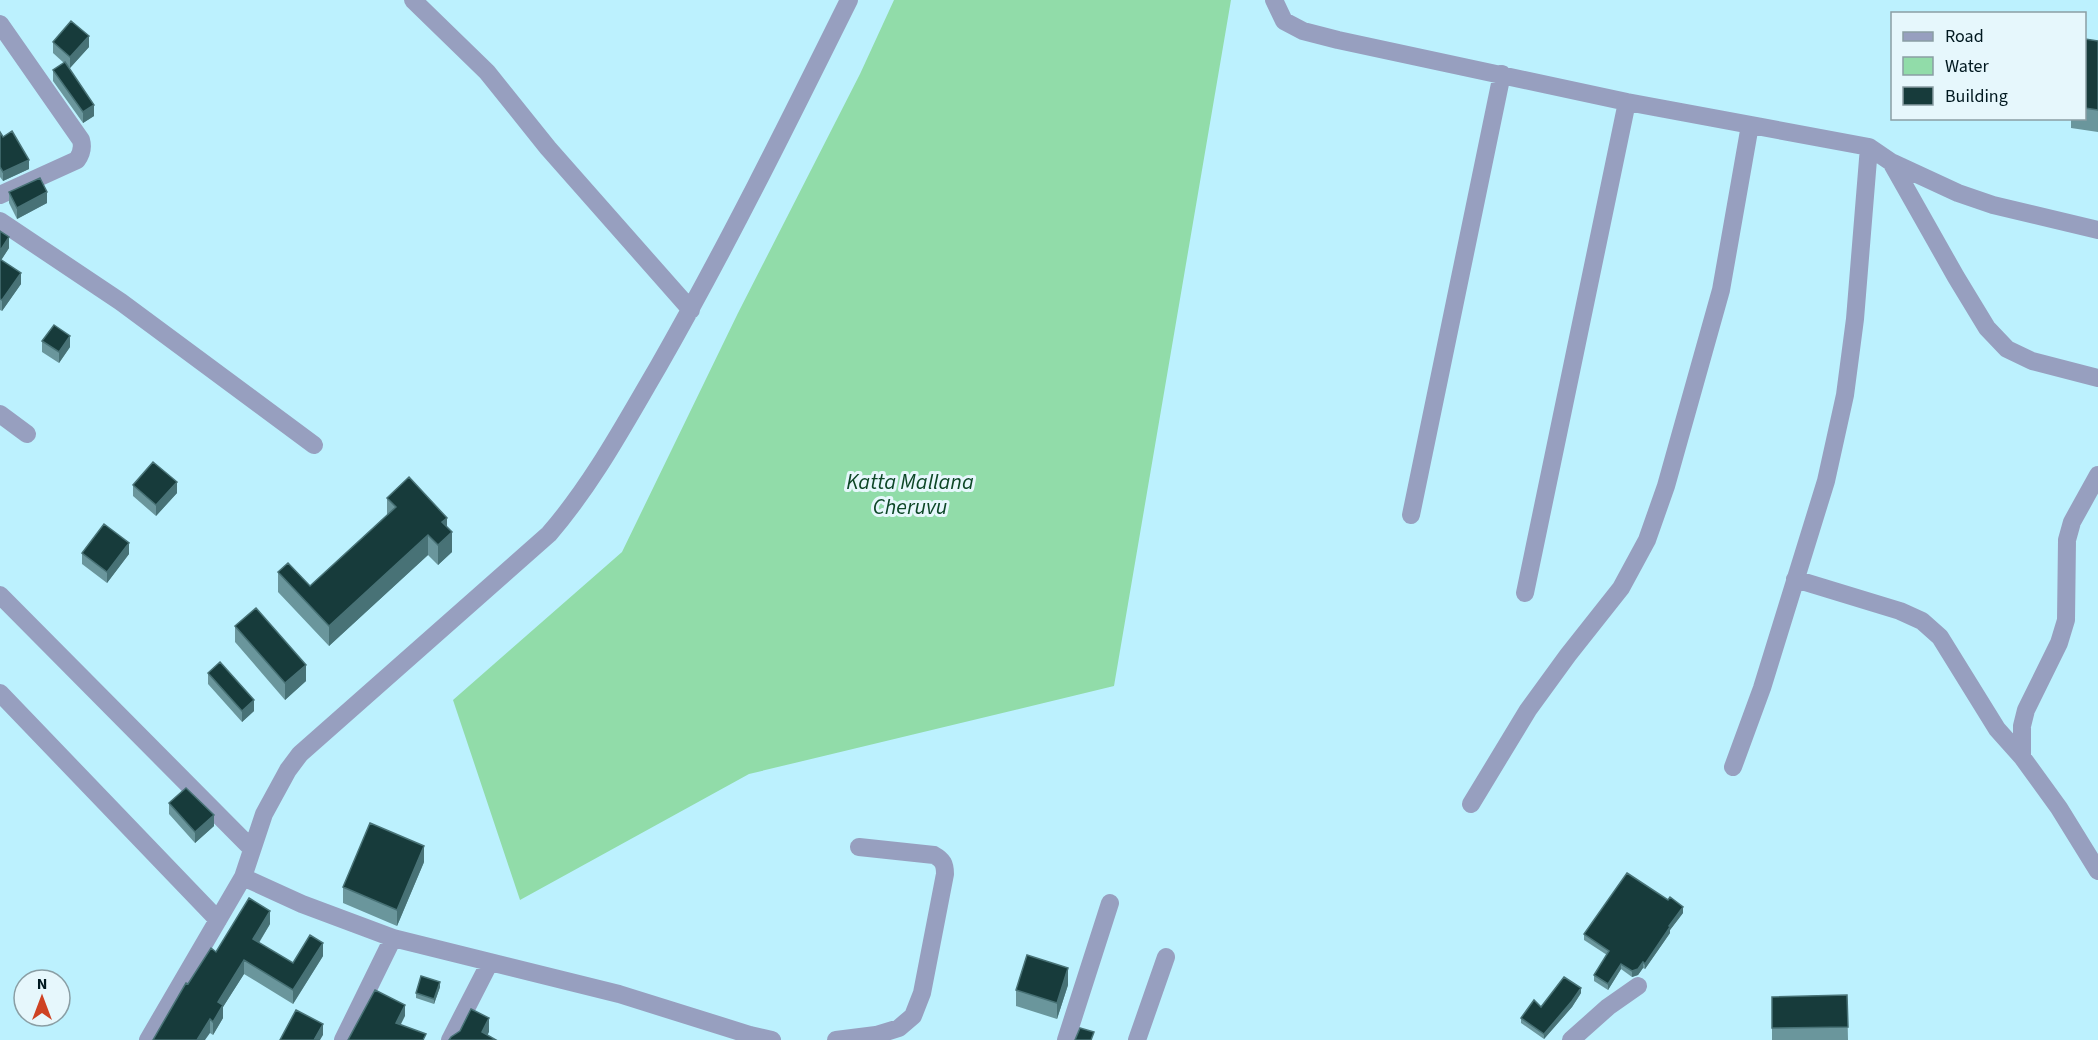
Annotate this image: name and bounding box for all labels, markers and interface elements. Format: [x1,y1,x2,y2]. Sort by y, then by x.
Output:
legend [1891,12,2086,120]
text: Road [1945,24,1984,49]
text: Water [1945,54,1989,79]
text: Building [1945,84,2008,109]
water label: Katta Mallana Cheruvu [846,466,974,523]
north arrow [12,968,72,1028]
text: N [37,973,47,995]

